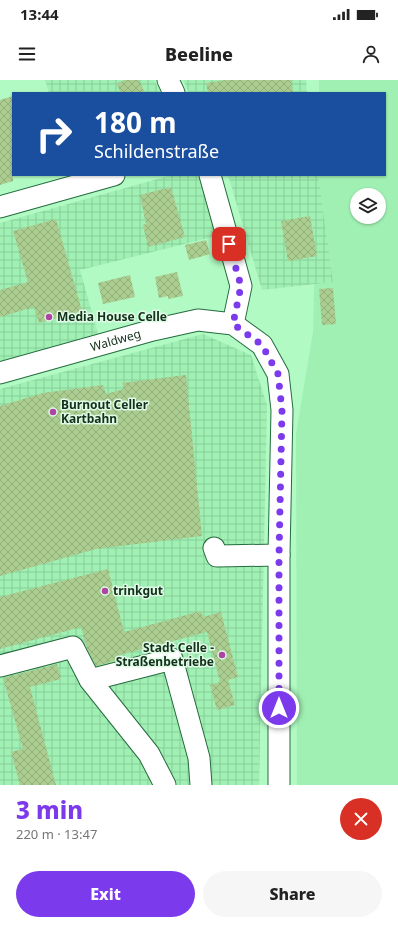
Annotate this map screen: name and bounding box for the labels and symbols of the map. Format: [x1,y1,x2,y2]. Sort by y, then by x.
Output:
pin [212,227,246,261]
place label: Media House Celle [57,308,167,325]
marker: Media House Celle [44,312,54,322]
street label: Waldweg [88,325,143,355]
place label: Burnout Celler Kartbahn [61,396,149,427]
marker: Burnout Celler Kartbahn [48,407,58,417]
place label: trinkgut [113,582,163,599]
marker: trinkgut [100,586,110,596]
place label: Stadt Celle - Straßenbetriebe [116,639,214,670]
marker: Stadt Celle - Straßenbetriebe [217,650,227,660]
position arrow [258,687,300,729]

